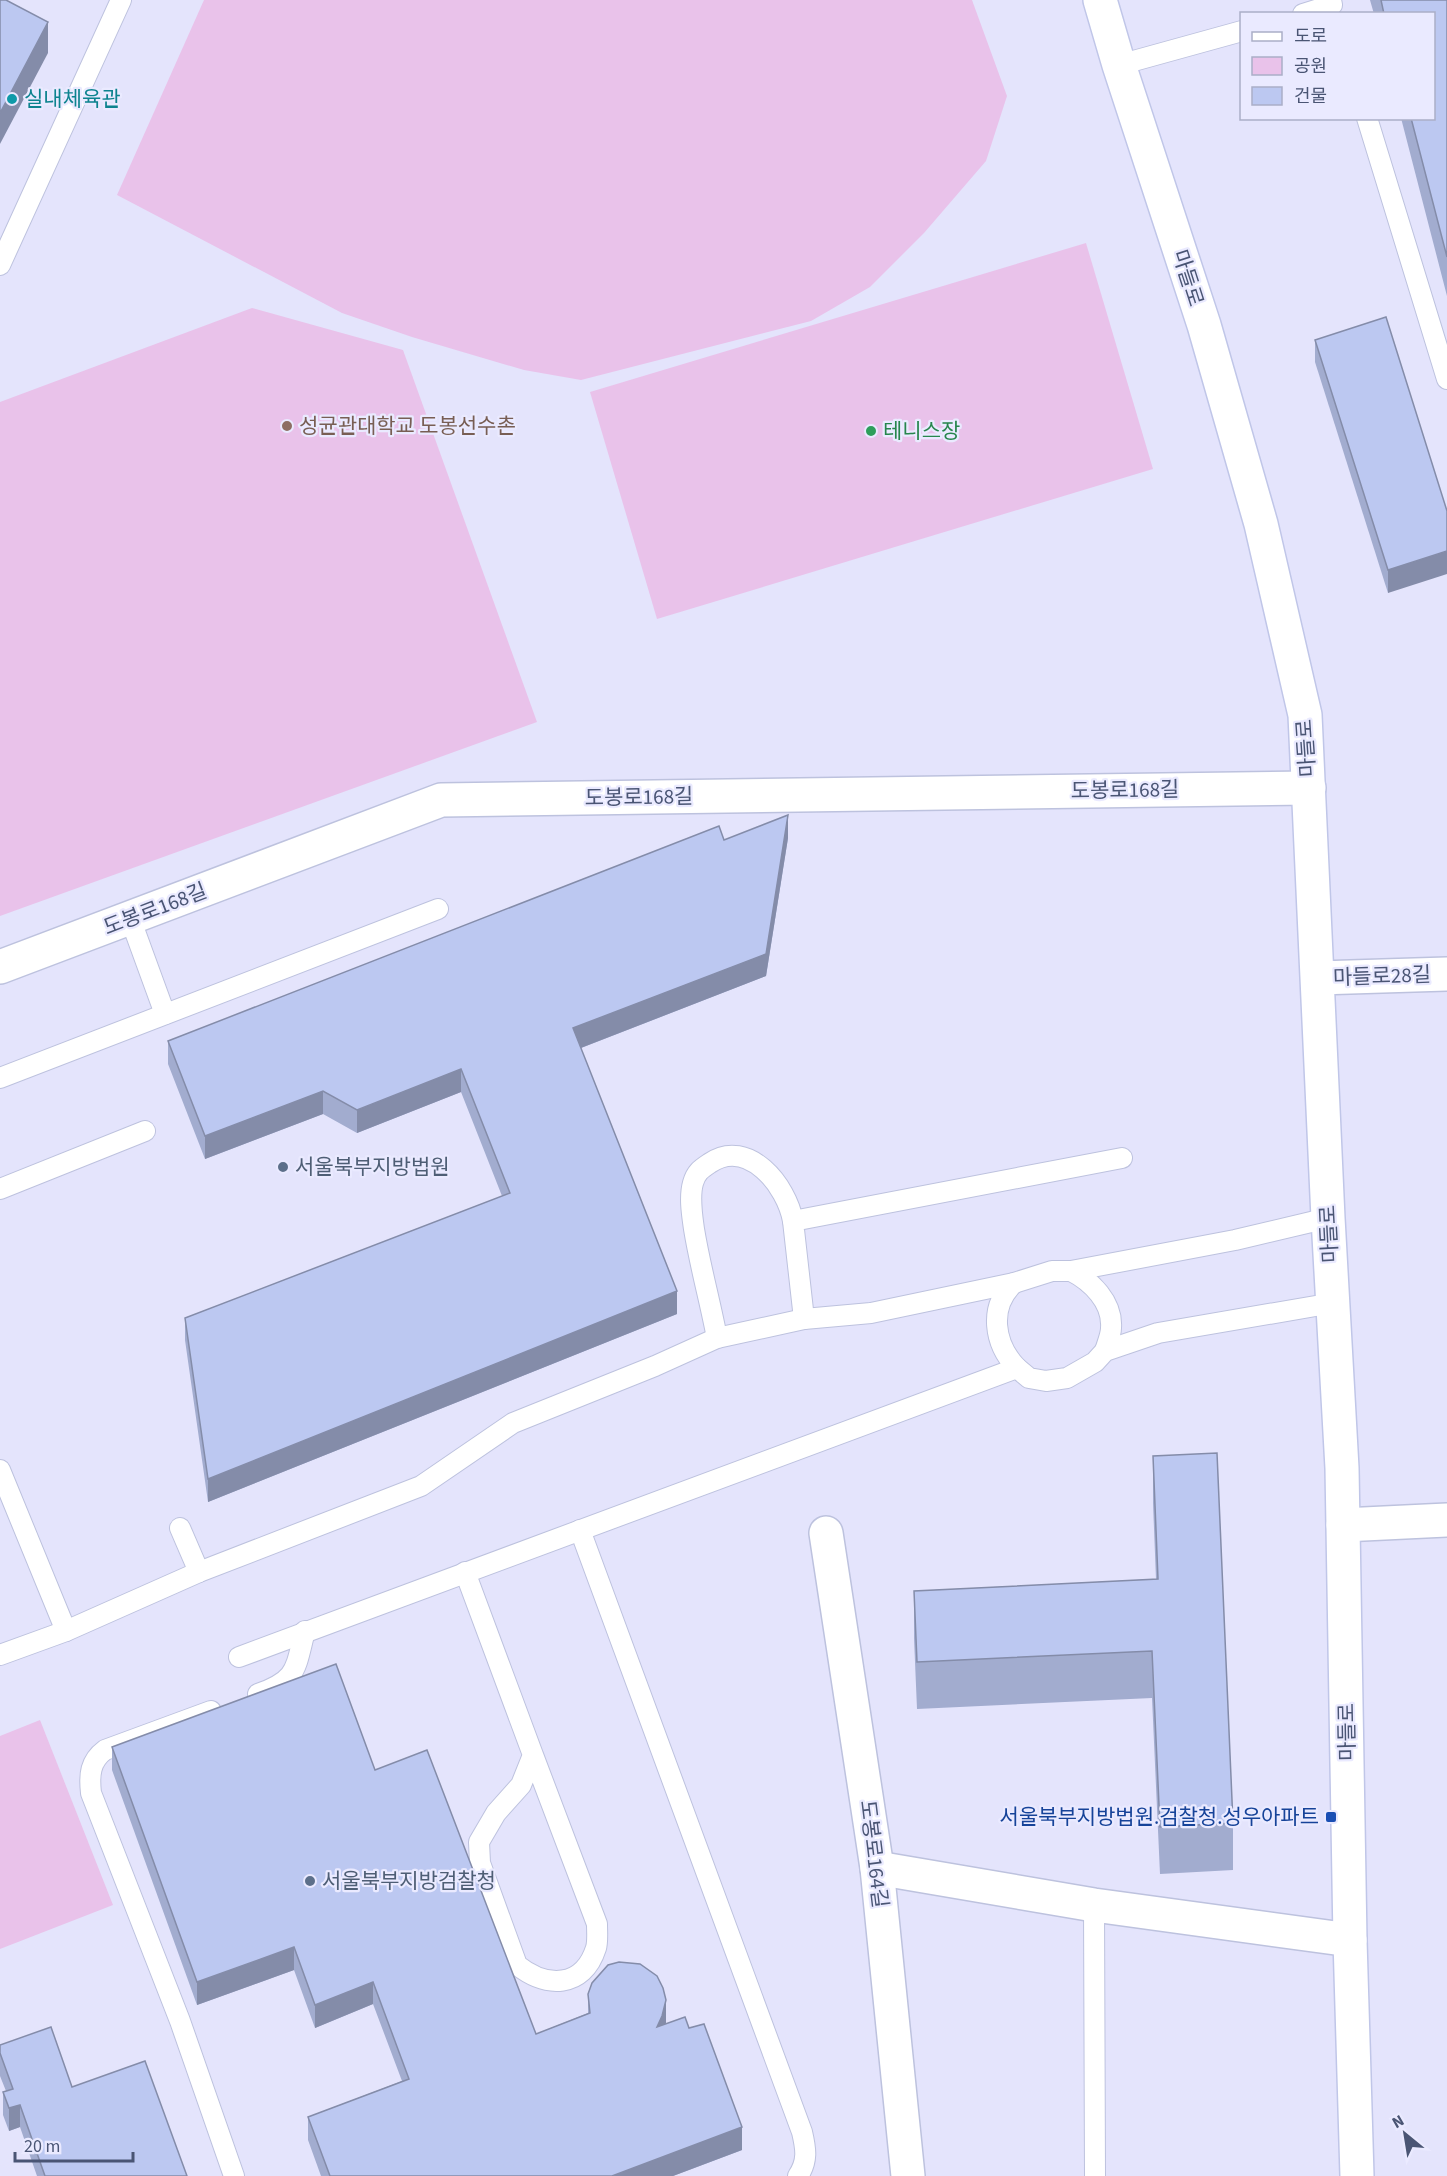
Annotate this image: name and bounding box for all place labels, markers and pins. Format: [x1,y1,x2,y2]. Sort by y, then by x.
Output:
place label: 실내체육관 [24,84,121,114]
marker: 실내체육관 [5,92,19,106]
place label: 성균관대학교 도봉선수촌 [299,411,516,441]
place label: 테니스장 [883,416,960,446]
marker: 성균관대학교 도봉선수촌 [280,419,294,433]
marker: 테니스장 [864,424,878,438]
place label: 서울북부지방법원 [295,1152,450,1182]
marker: 서울북부지방법원 [276,1160,290,1174]
place label: 서울북부지방법원.검찰청.성우아파트 [999,1802,1319,1832]
marker: 서울북부지방법원.검찰청.성우아파트 [1324,1810,1338,1824]
place label: 서울북부지방검찰청 [322,1866,496,1896]
marker: 서울북부지방검찰청 [303,1874,317,1888]

